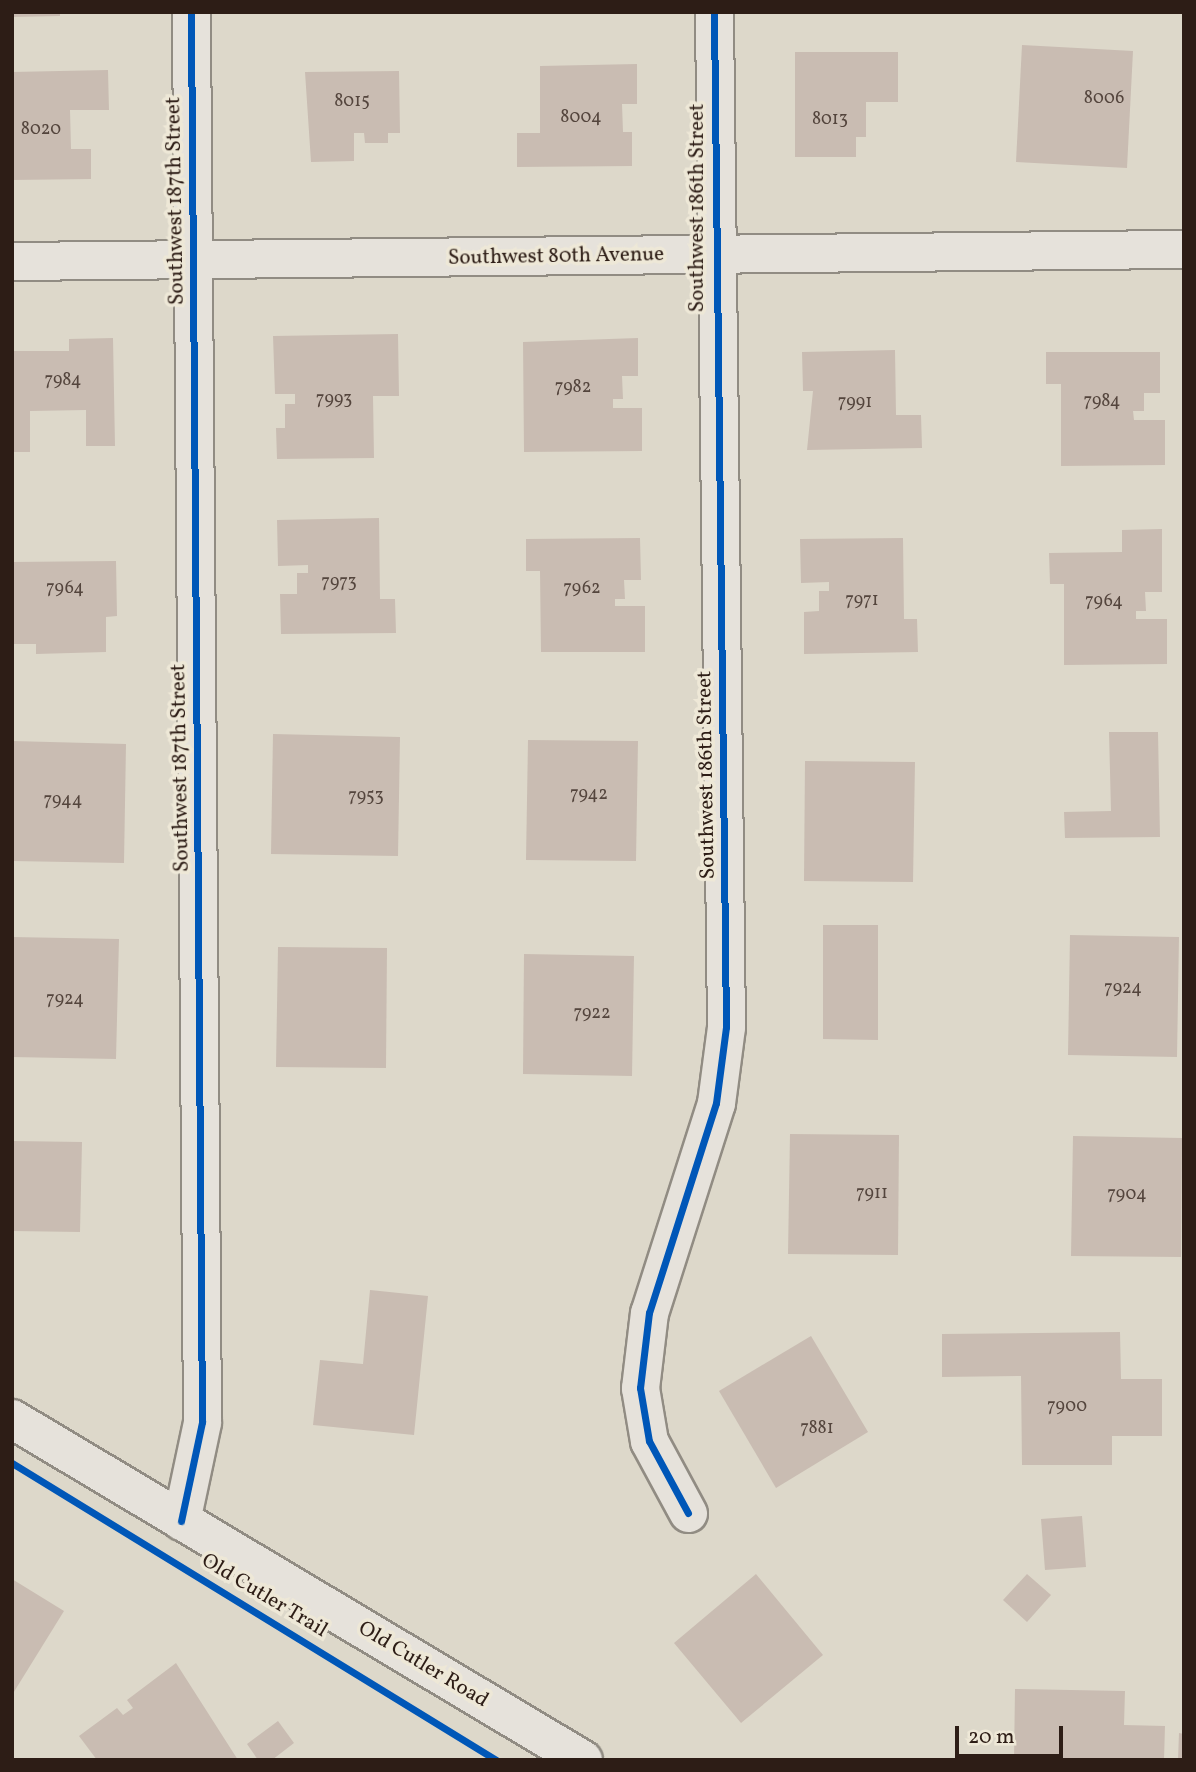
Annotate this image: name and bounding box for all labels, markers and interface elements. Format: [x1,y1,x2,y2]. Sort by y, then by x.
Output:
house number: 8006 [1084,88,1124,110]
house number: 8015 [334,91,370,113]
street label: Southwest 187th Street [162,97,190,305]
street label: Southwest 186th Street [685,104,711,312]
house number: 8004 [560,107,602,129]
house number: 8013 [812,109,848,131]
house number: 8020 [21,119,61,141]
street label: Southwest 80th Avenue [448,243,664,271]
house number: 7984 [44,370,82,392]
house number: 7982 [555,377,591,399]
house number: 7993 [316,389,352,411]
house number: 7984 [1083,391,1121,413]
house number: 7991 [838,392,872,414]
house number: 7973 [321,572,357,594]
house number: 7964 [46,578,84,600]
house number: 7962 [563,578,601,600]
house number: 7971 [845,590,879,612]
house number: 7964 [1085,591,1123,613]
street label: Southwest 187th Street [167,664,195,872]
street label: Southwest 186th Street [693,670,721,880]
house number: 7942 [570,784,608,806]
house number: 7953 [348,786,384,808]
house number: 7944 [44,790,82,812]
house number: 7924 [1104,978,1142,1000]
house number: 7924 [46,989,84,1011]
house number: 7922 [573,1003,611,1025]
house number: 7911 [856,1183,888,1205]
house number: 7904 [1107,1184,1147,1206]
house number: 7900 [1047,1396,1087,1418]
house number: 7881 [800,1418,834,1440]
street label: Old Cutler Trail [196,1548,332,1644]
street label: Old Cutler Road [353,1616,493,1714]
scale bar [958,1712,1066,1756]
text: 20 m [968,1723,1014,1752]

